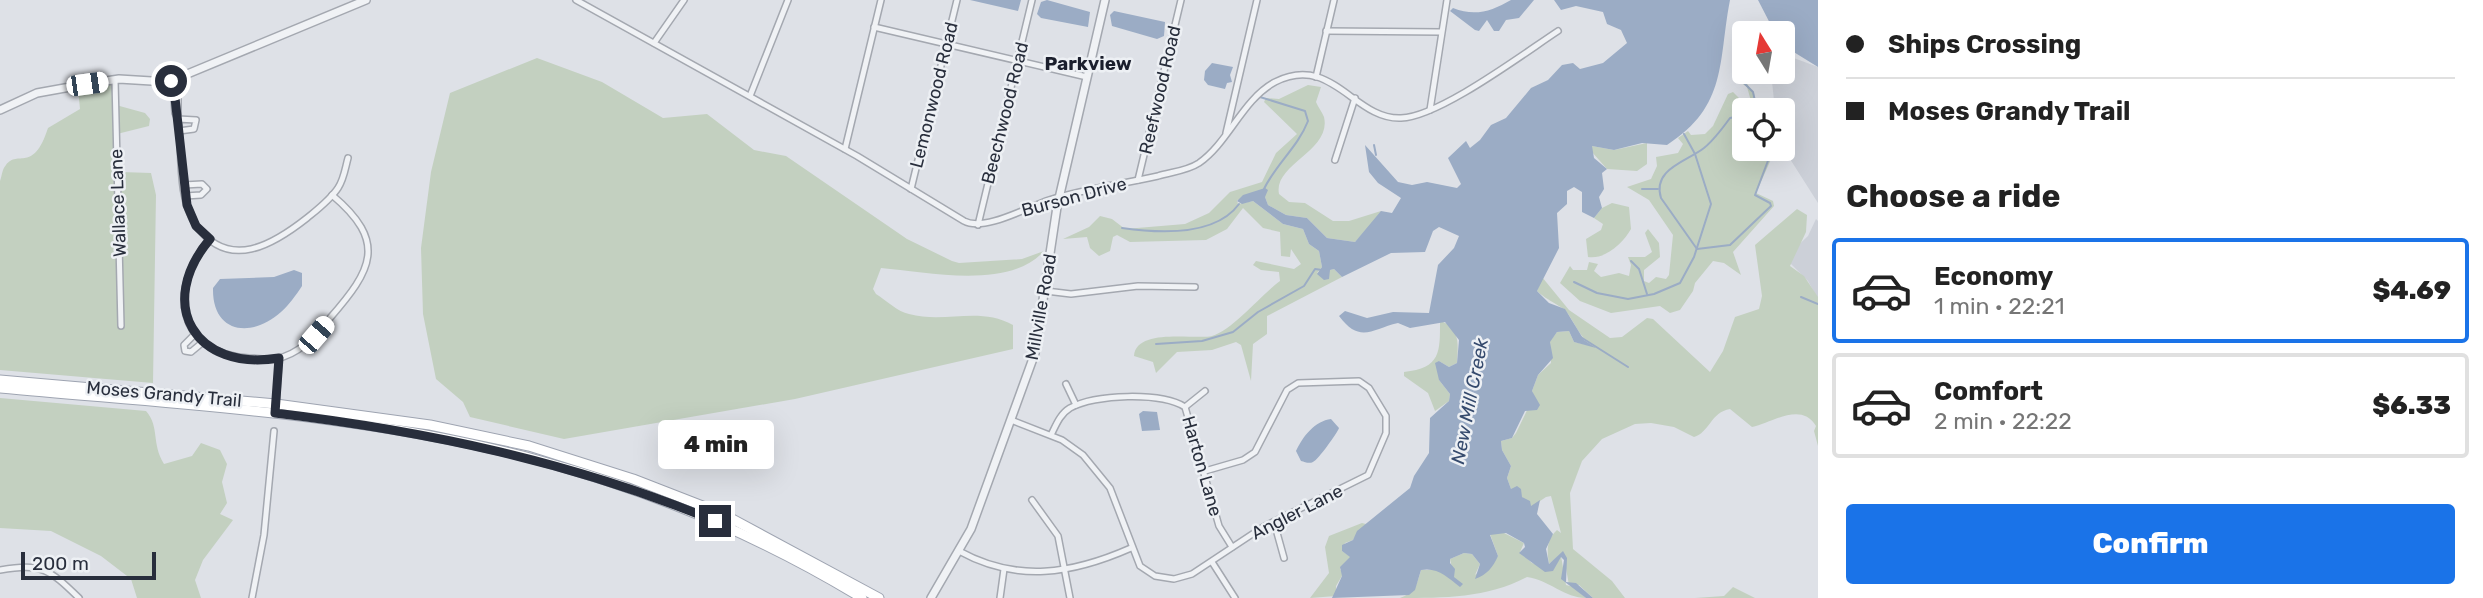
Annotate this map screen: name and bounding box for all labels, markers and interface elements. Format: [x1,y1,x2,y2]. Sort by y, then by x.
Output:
street label: Lemonwood Road [905,20,963,170]
north arrow [1732,21,1796,84]
map controls [1732,21,1795,161]
street label: Reefwood Road [1135,24,1185,156]
text: Ships Crossing [1888,29,2081,60]
street label: Beechwood Road [977,40,1033,186]
district label: Parkview [1044,52,1132,75]
route start [155,65,187,97]
car [65,71,110,97]
text: Moses Grandy Trail [1888,96,2131,127]
button: locate [1732,98,1795,161]
street label: Wallace Lane [105,149,131,257]
street label: Burson Drive [1019,172,1129,222]
text: Choose a ride [1846,177,2060,215]
street label: Millville Road [1021,252,1061,362]
icon: car [1850,259,1913,322]
text: Economy [1934,261,2053,292]
text: $4.69 [2372,275,2451,306]
text: 1 min · 22:21 [1934,292,2065,320]
car [295,312,338,358]
water label: New Mill Creek [1446,336,1493,466]
icon: car [1850,374,1913,437]
street label: Moses Grandy Trail [85,376,243,412]
text: Comfort [1934,376,2043,407]
text: $6.33 [2372,390,2451,421]
text: 2 min · 22:22 [1934,407,2072,435]
street label: Harton Lane [1177,413,1227,519]
callout: 4 min [657,420,773,468]
text: 4 min [684,430,748,458]
street label: Angler Lane [1247,479,1347,545]
button: Confirm [1846,504,2455,584]
route end [699,505,731,537]
scale bar [21,549,156,581]
text: 200 m [32,552,89,575]

